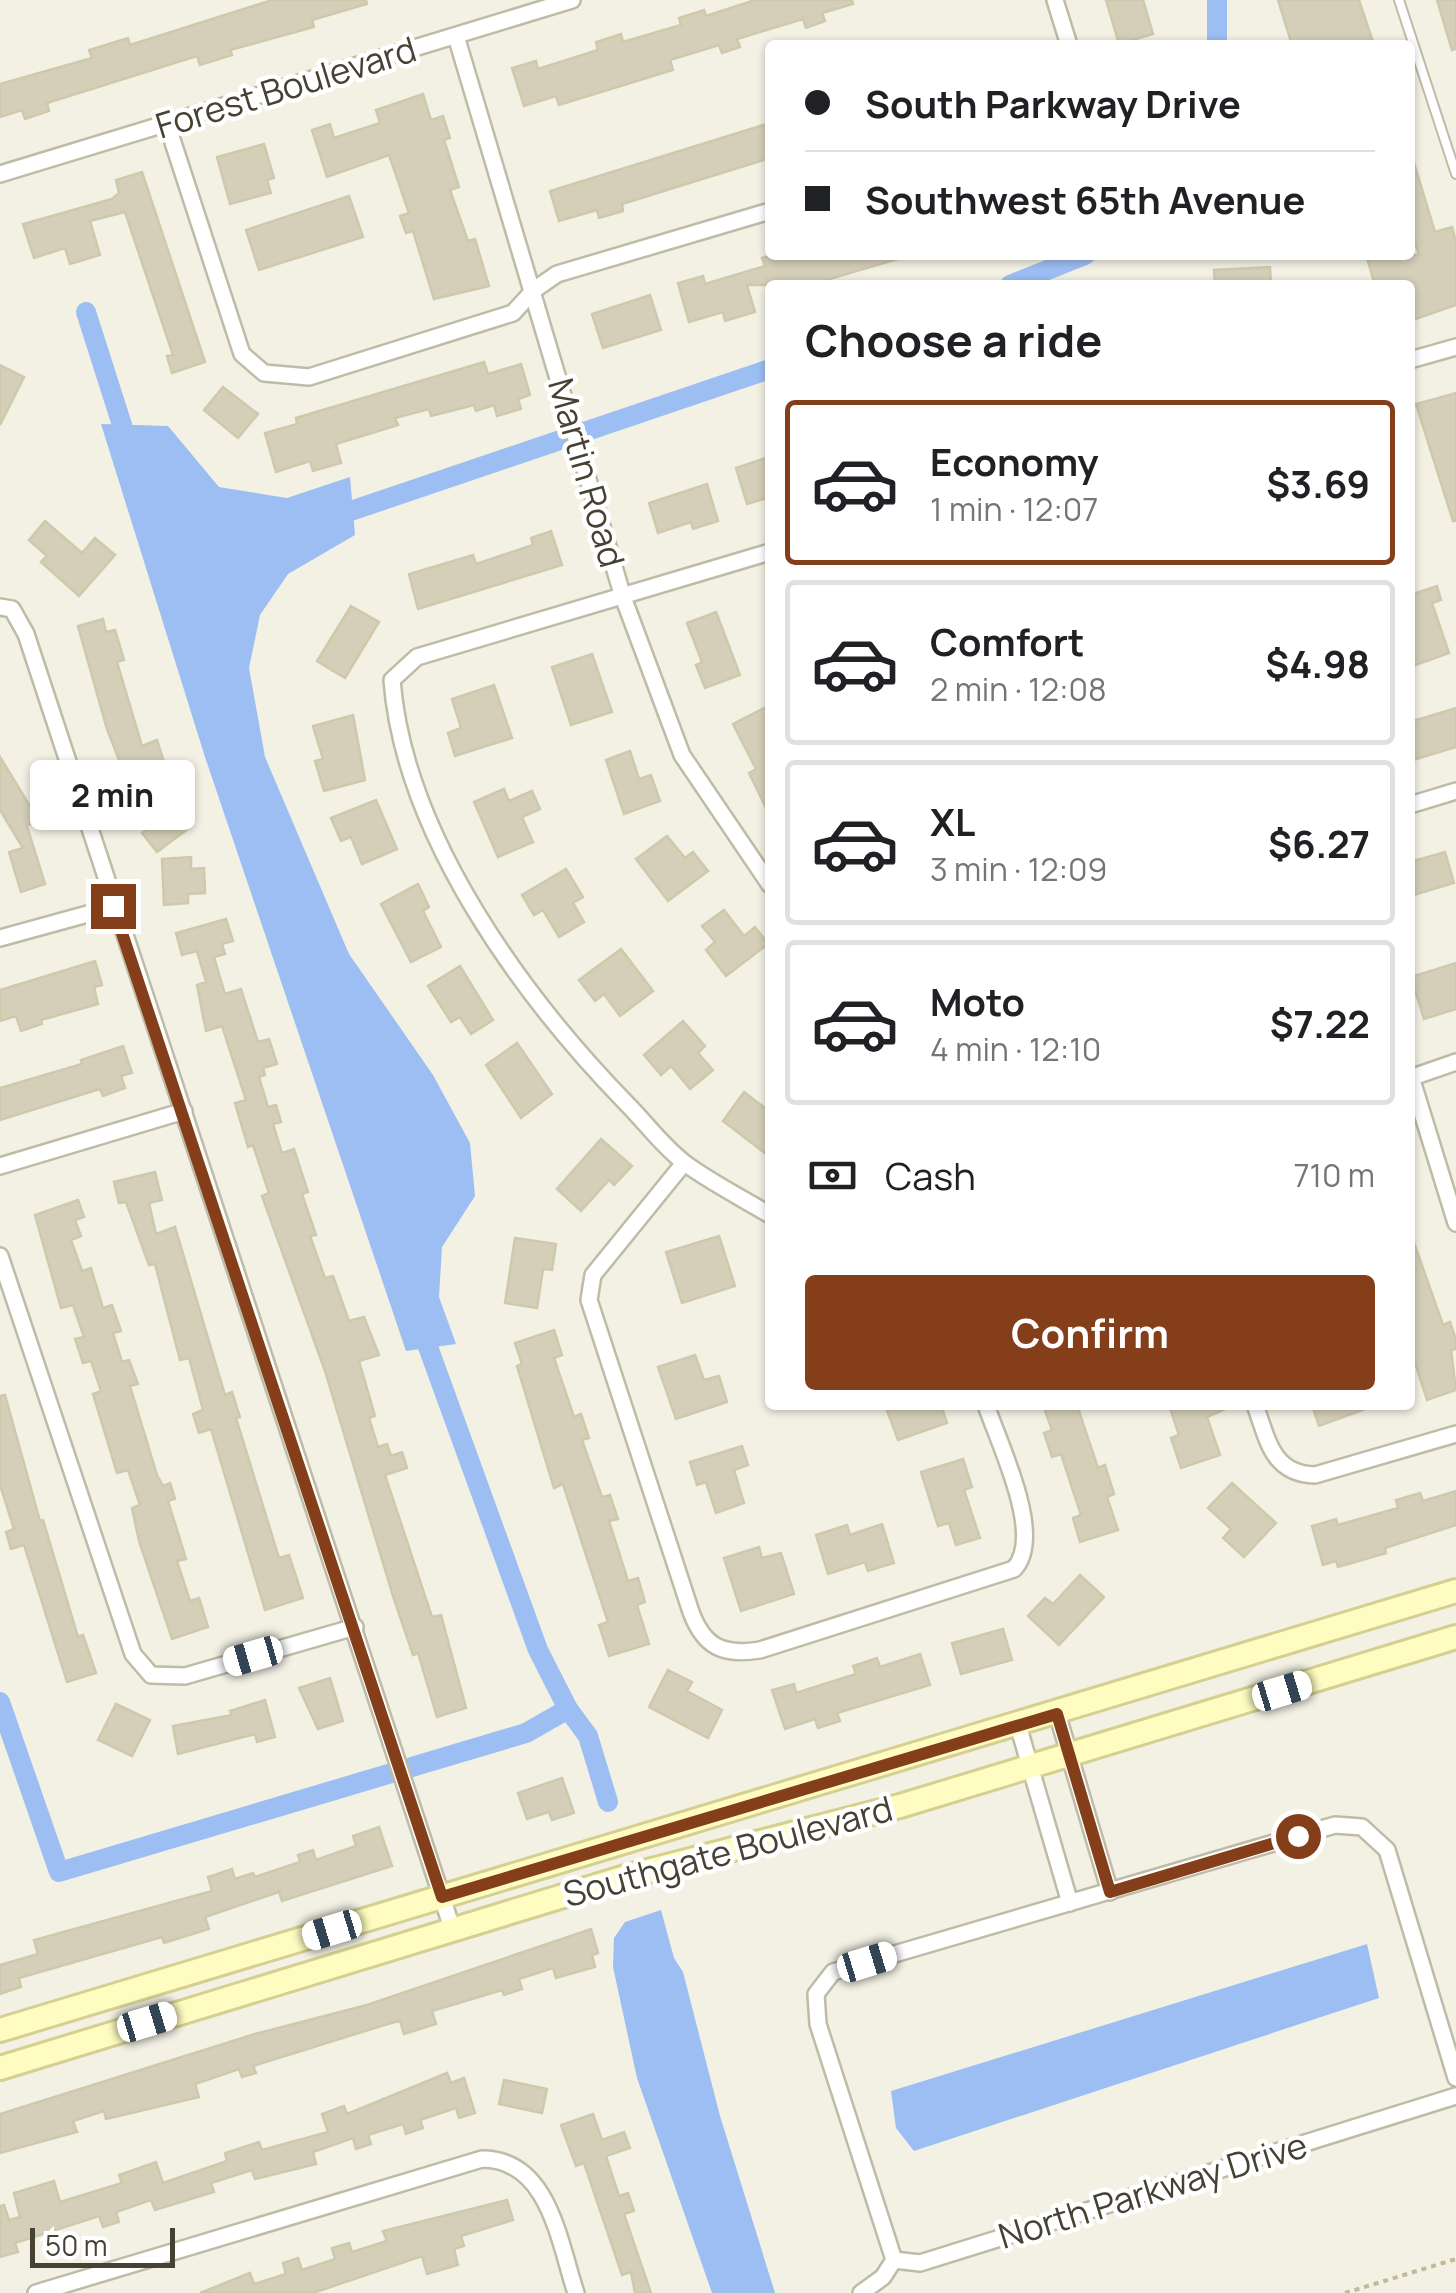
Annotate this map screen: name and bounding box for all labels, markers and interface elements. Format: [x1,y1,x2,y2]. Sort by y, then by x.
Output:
street label: Forest Boulevard [150,25,422,149]
text: South Parkway Drive [865,77,1241,129]
text: Southwest 65th Avenue [865,173,1305,225]
text: Choose a ride [805,309,1102,371]
street label: Martin Road [537,373,637,573]
text: Economy [930,435,1099,487]
icon: car [810,438,900,528]
text: $3.69 [1266,457,1370,509]
text: 1 min · 12:07 [930,487,1098,531]
text: Comfort [930,615,1084,667]
icon: car [810,618,900,708]
text: $4.98 [1265,637,1370,689]
text: 2 min · 12:08 [930,667,1107,711]
callout: 2 min [31,761,196,831]
text: 2 min [71,773,154,817]
text: XL [930,795,975,847]
icon: car [810,798,900,888]
text: $6.27 [1268,817,1370,869]
text: 3 min · 12:09 [930,847,1107,891]
route end [91,884,136,929]
text: Moto [930,975,1025,1027]
icon: car [810,978,900,1068]
text: $7.22 [1270,997,1370,1049]
text: 4 min · 12:10 [930,1027,1101,1071]
icon: cash [805,1148,860,1203]
text: Cash [885,1149,976,1201]
text: 710 m [1293,1153,1375,1197]
button: Confirm [805,1275,1375,1390]
car [220,1633,286,1679]
car [1249,1668,1315,1714]
street label: Southgate Boulevard [558,1784,898,1918]
route start [1276,1814,1321,1859]
car [299,1907,365,1953]
car [834,1939,900,1985]
car [114,1999,180,2045]
street label: North Parkway Drive [993,2120,1313,2260]
scale bar [30,2223,175,2268]
text: 50 m [45,2226,108,2264]

